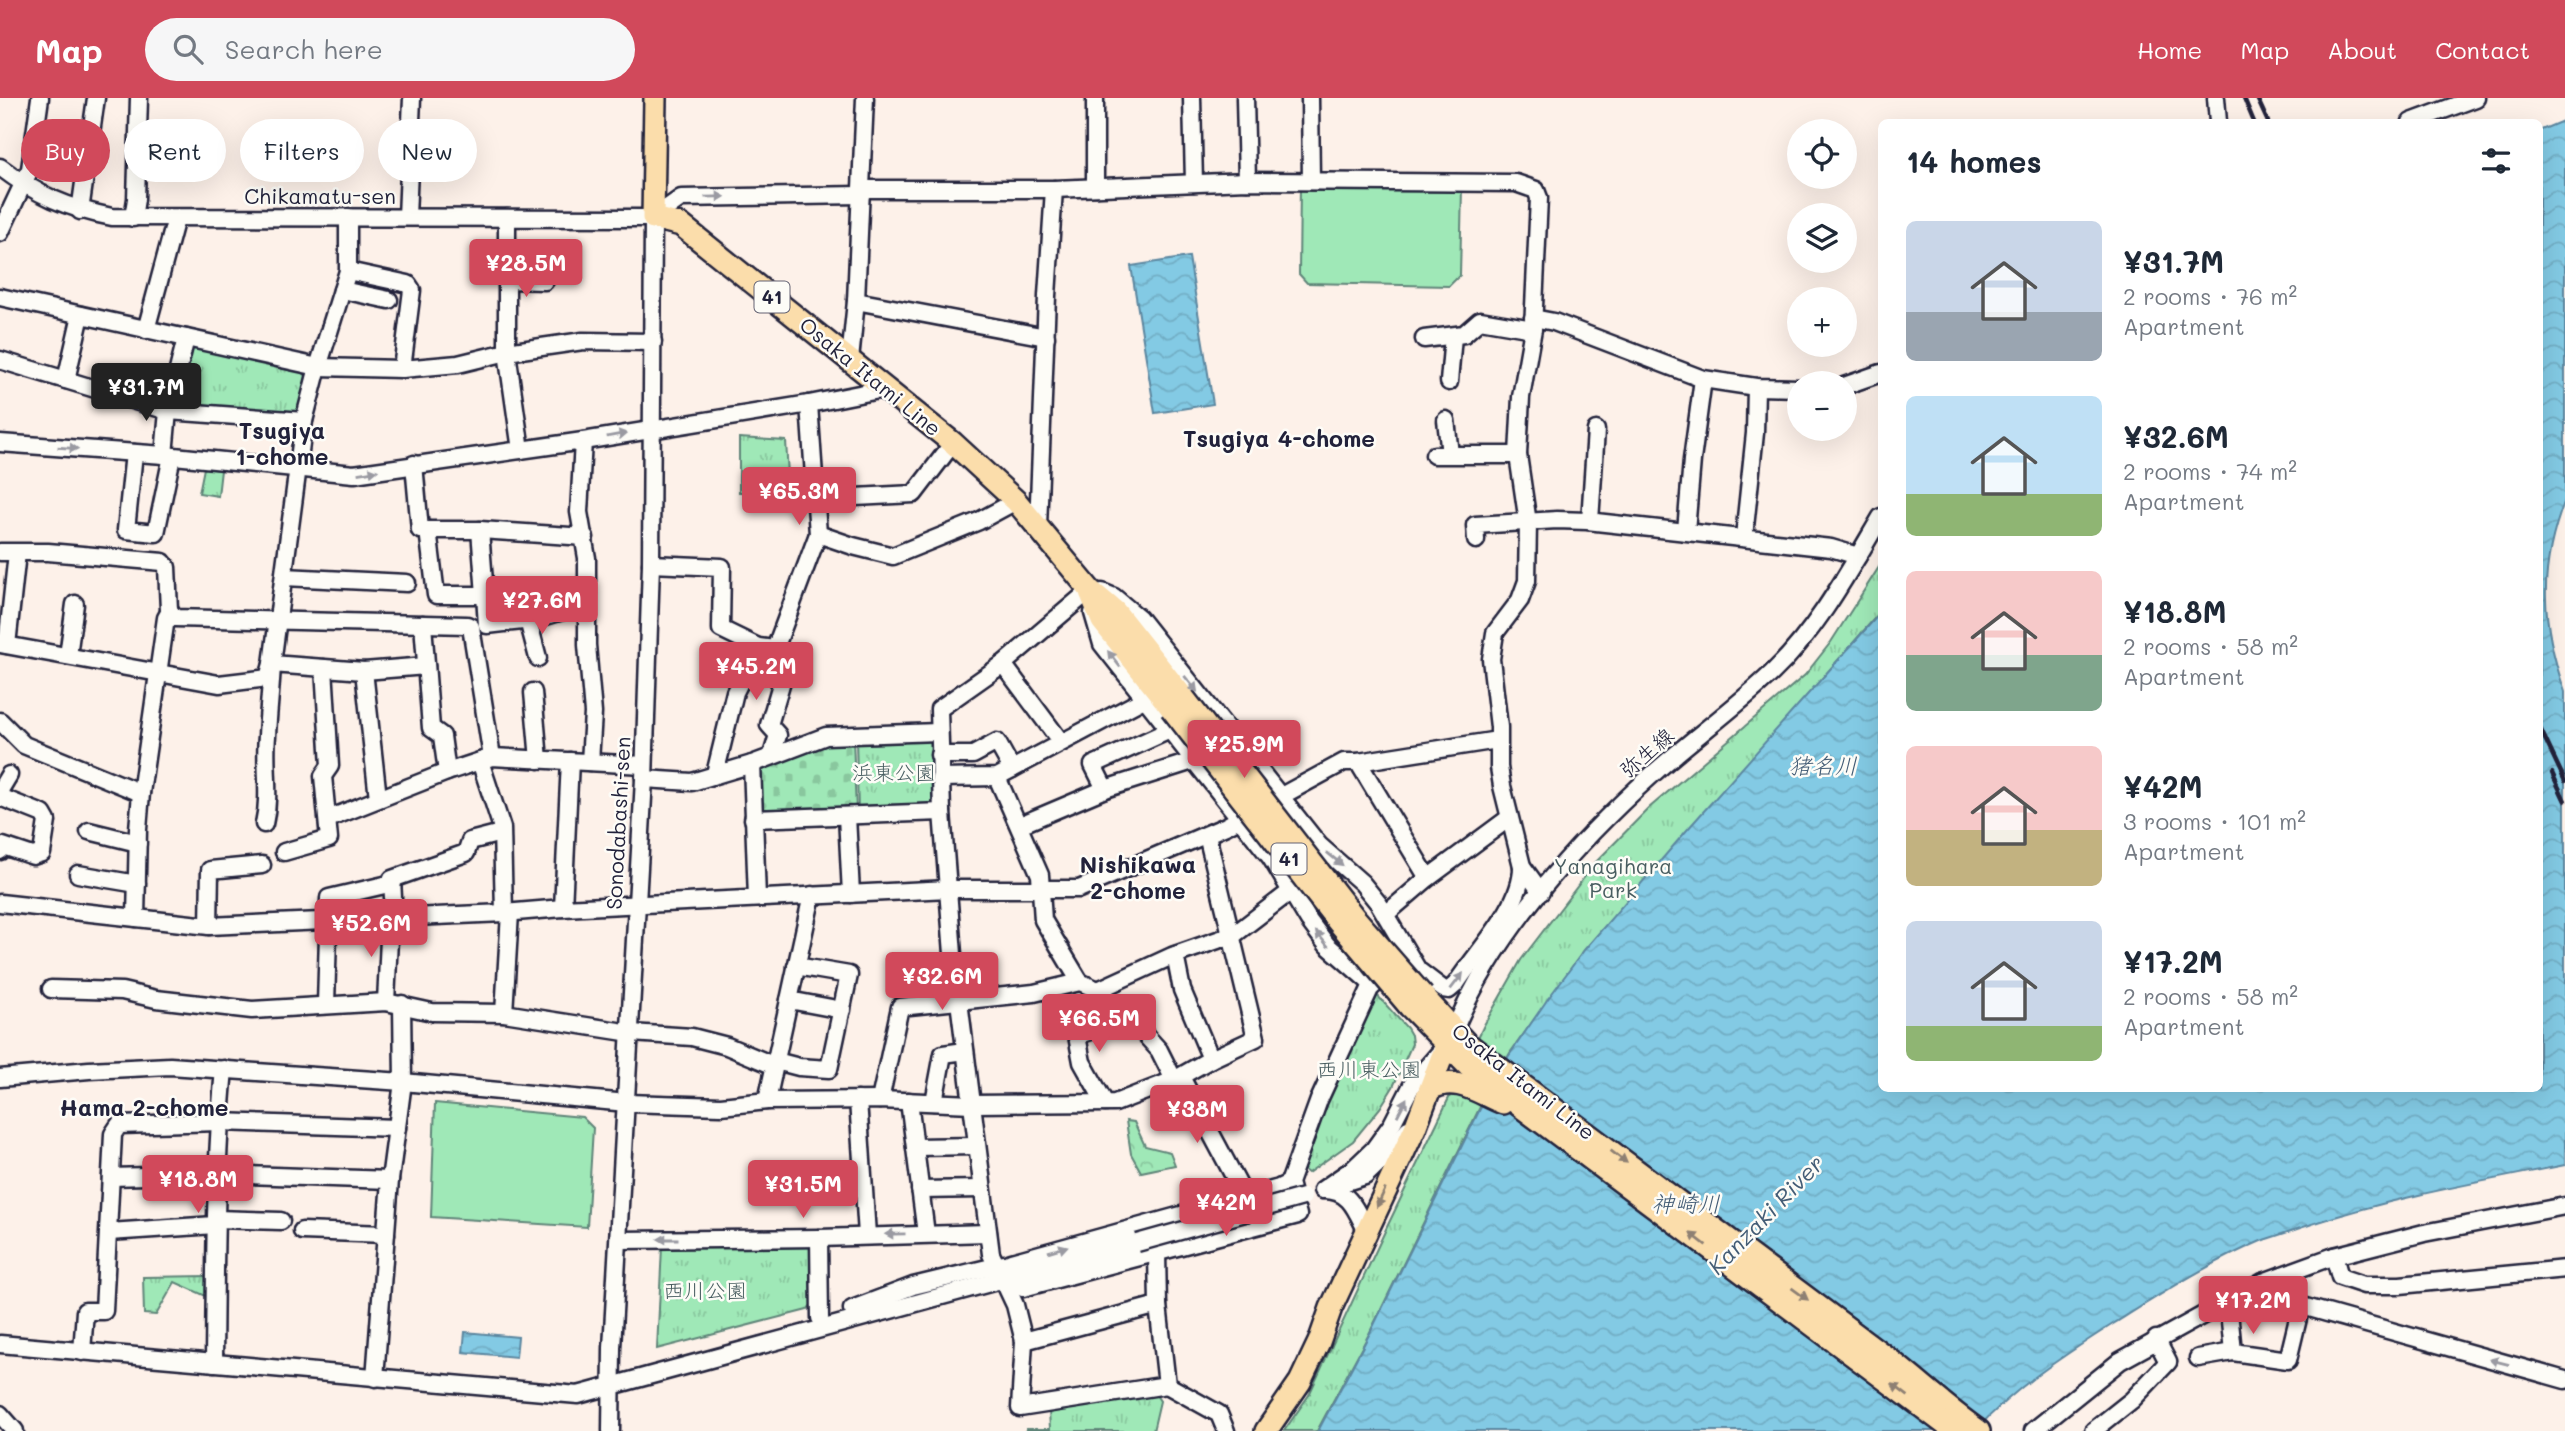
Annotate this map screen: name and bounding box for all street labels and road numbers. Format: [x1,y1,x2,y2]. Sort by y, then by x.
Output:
street label: Chikamatu-sen [244,182,396,209]
road number: 41 [754,281,790,312]
street label: Osaka Itami Line [795,310,947,441]
street label: 弥生線 [1613,721,1679,783]
street label: Sonodabashi-sen [599,736,636,910]
road number: 41 [1272,844,1306,874]
street label: Osaka Itami Line [1447,1016,1601,1145]

